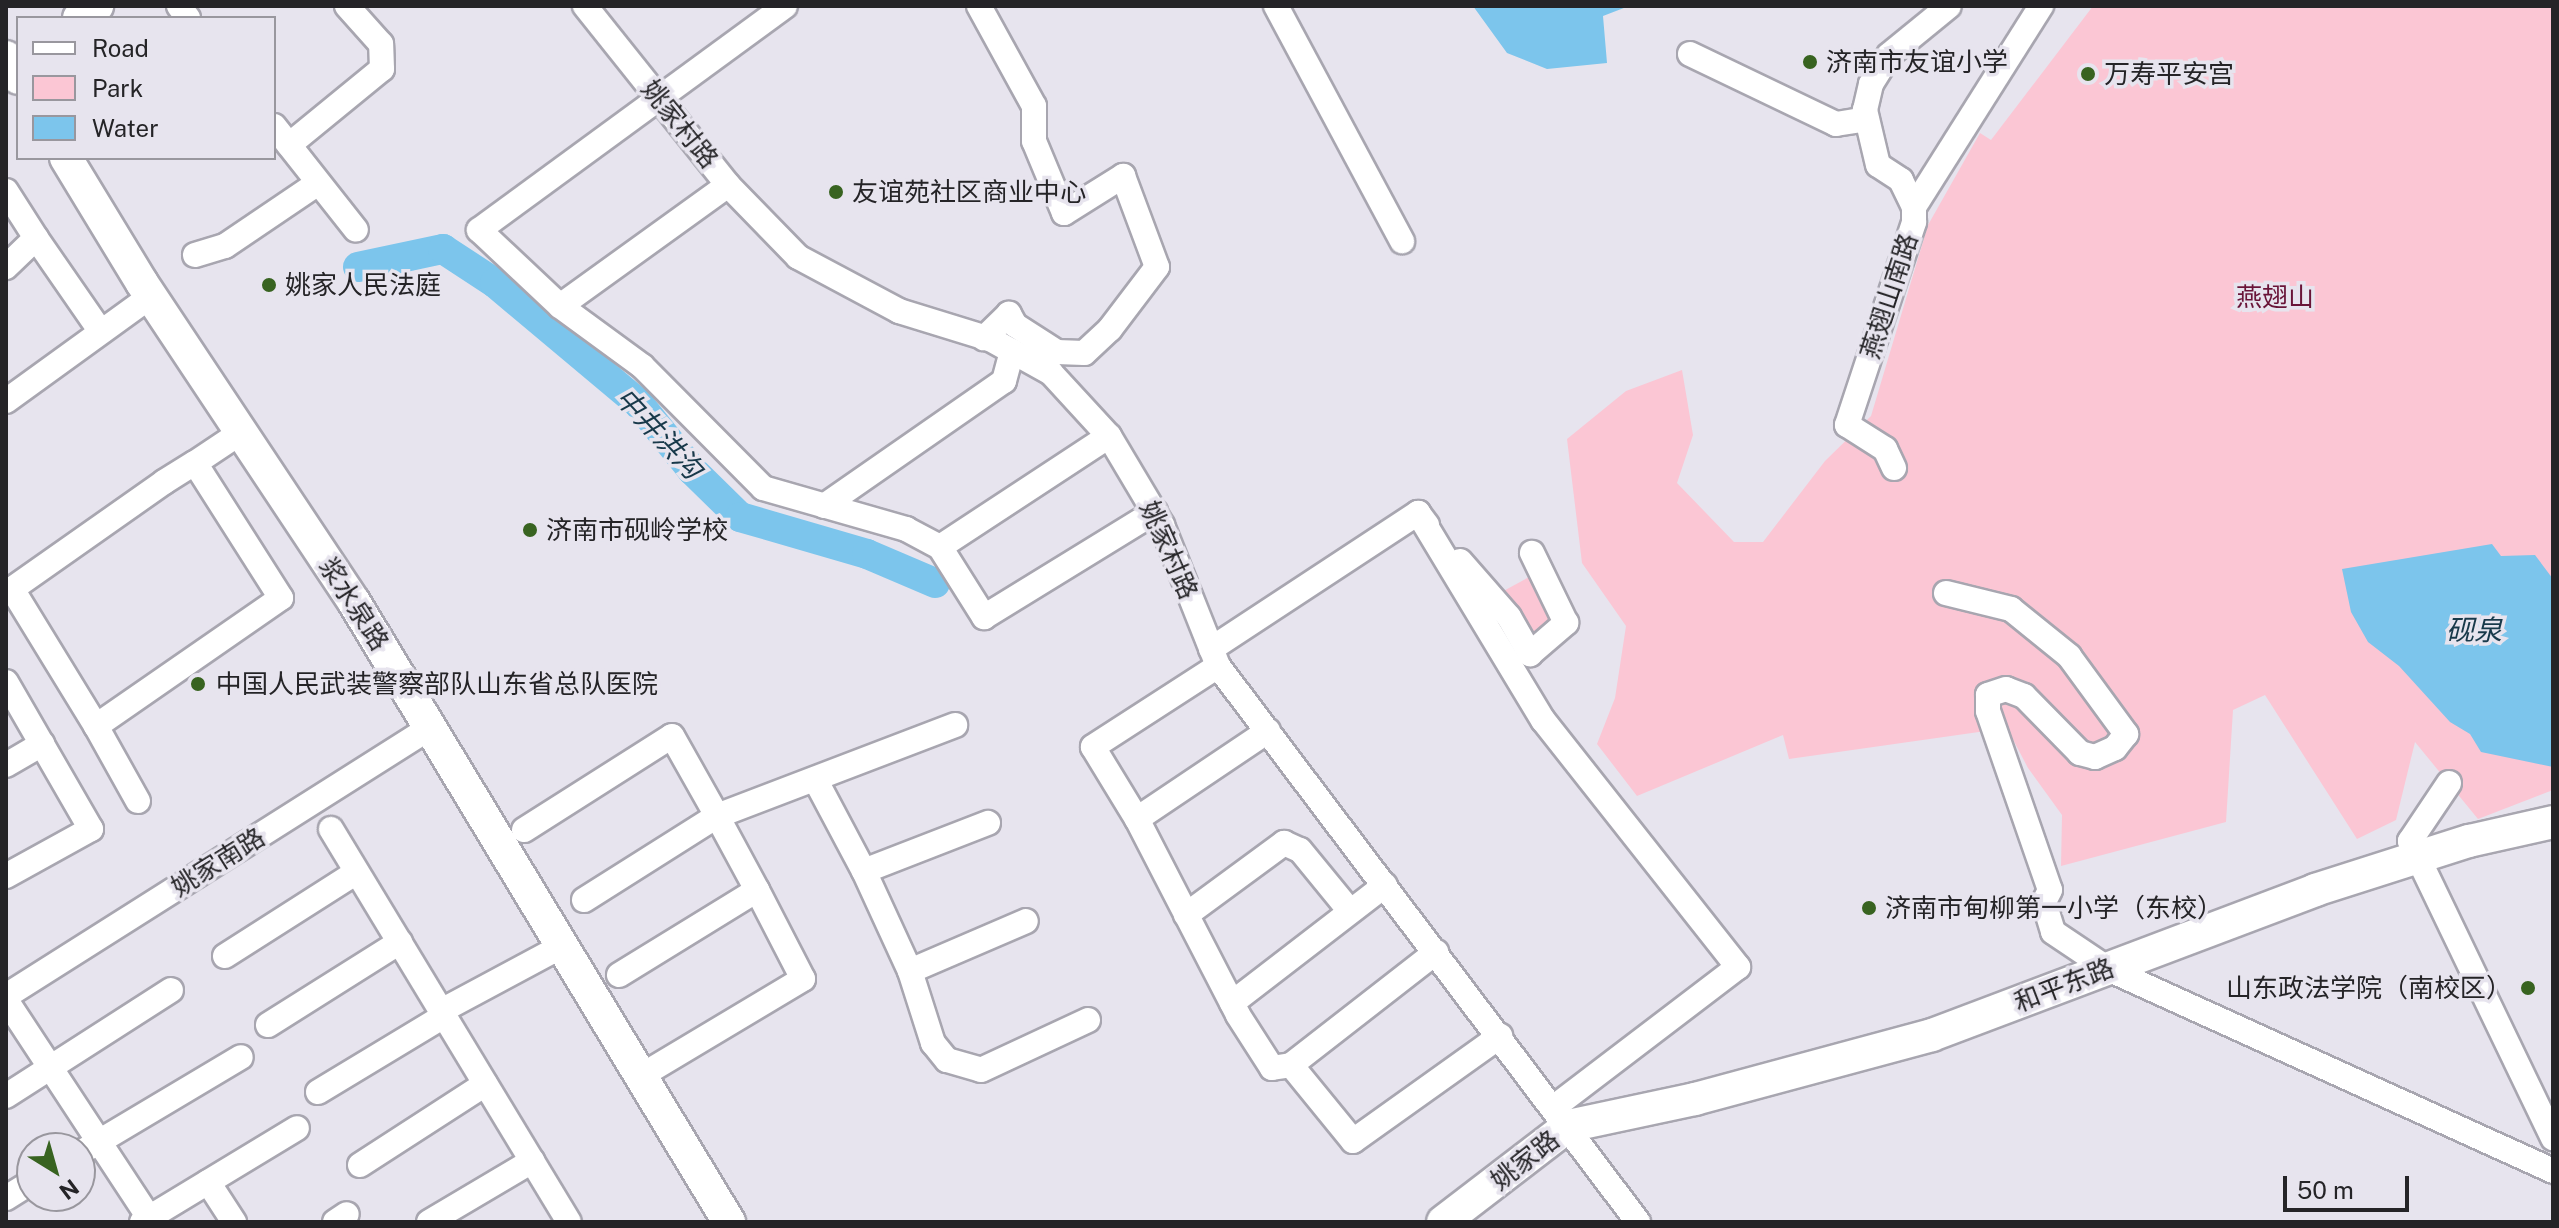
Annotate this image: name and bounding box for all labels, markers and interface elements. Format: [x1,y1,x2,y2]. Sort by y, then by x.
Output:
legend [16,16,276,160]
text: Road [92,34,149,62]
place label: 济南市友谊小学 [1826,46,2008,78]
marker: 济南市友谊小学 [1801,53,1819,71]
place label: 万寿平安宫 [2104,58,2234,90]
marker: 万寿平安宫 [2079,65,2097,83]
text: Park [92,74,143,102]
street label: 姚家村路 [635,74,725,174]
text: Water [92,114,159,142]
place label: 友谊苑社区商业中心 [852,176,1086,208]
marker: 友谊苑社区商业中心 [827,183,845,201]
street label: 燕翅山南路 [1854,229,1924,363]
place label: 姚家人民法庭 [285,269,441,301]
marker: 姚家人民法庭 [260,276,278,294]
park label: 燕翅山 [2236,281,2314,313]
water label: 中井洪沟 [609,381,709,485]
street label: 姚家村路 [1134,496,1204,604]
place label: 济南市砚岭学校 [546,514,728,546]
marker: 济南市砚岭学校 [521,521,539,539]
street label: 浆水泉路 [313,552,395,656]
water label: 砚泉 [2446,613,2502,647]
place label: 中国人民武装警察部队山东省总队医院 [216,668,658,700]
marker: 中国人民武装警察部队山东省总队医院 [187,673,209,695]
street label: 姚家南路 [166,821,270,903]
place label: 济南市甸柳第一小学（东校） [1885,892,2223,924]
marker: 济南市甸柳第一小学（东校） [1860,899,1878,917]
street label: 和平东路 [2010,952,2118,1018]
place label: 山东政法学院（南校区） [2226,972,2512,1004]
marker: 山东政法学院（南校区） [2519,979,2537,997]
street label: 姚家路 [1485,1124,1565,1196]
north arrow [16,1132,96,1212]
scale bar [2287,1160,2413,1210]
text: N [55,1174,84,1205]
text: 50 m [2297,1176,2354,1204]

